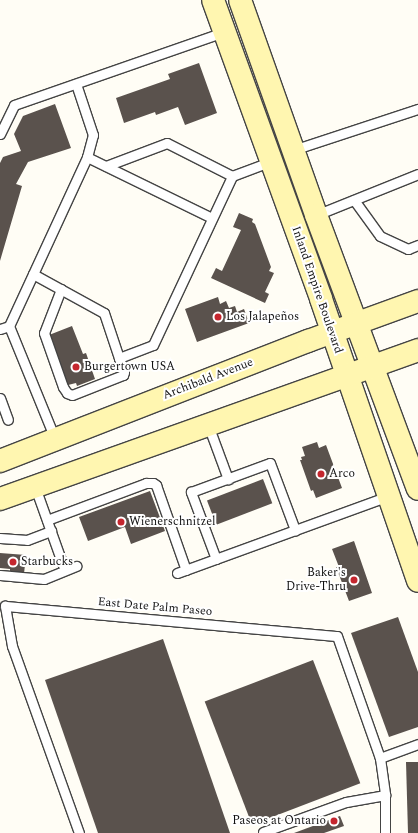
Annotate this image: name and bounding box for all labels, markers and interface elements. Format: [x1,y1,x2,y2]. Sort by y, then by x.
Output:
street label: Inland Empire Boulevard [288,224,346,356]
place label: Los Jalapeños [226,310,299,324]
marker: Los Jalapeños [213,312,223,322]
street label: Archibald Avenue [161,355,255,403]
place label: Burgertown USA [84,360,175,374]
marker: Burgertown USA [71,362,81,372]
place label: Arco [329,467,355,481]
marker: Arco [316,469,326,479]
place label: Wienerschnitzel [129,515,216,529]
marker: Wienerschnitzel [116,517,126,527]
place label: Starbucks [21,555,73,569]
marker: Starbucks [8,557,18,567]
place label: Baker's Drive-Thru [286,566,346,594]
marker: Baker's Drive-Thru [349,575,359,585]
street label: East Date Palm Paseo [97,595,213,619]
place label: Paseos at Ontario [232,814,326,828]
marker: Paseos at Ontario [329,816,339,826]

